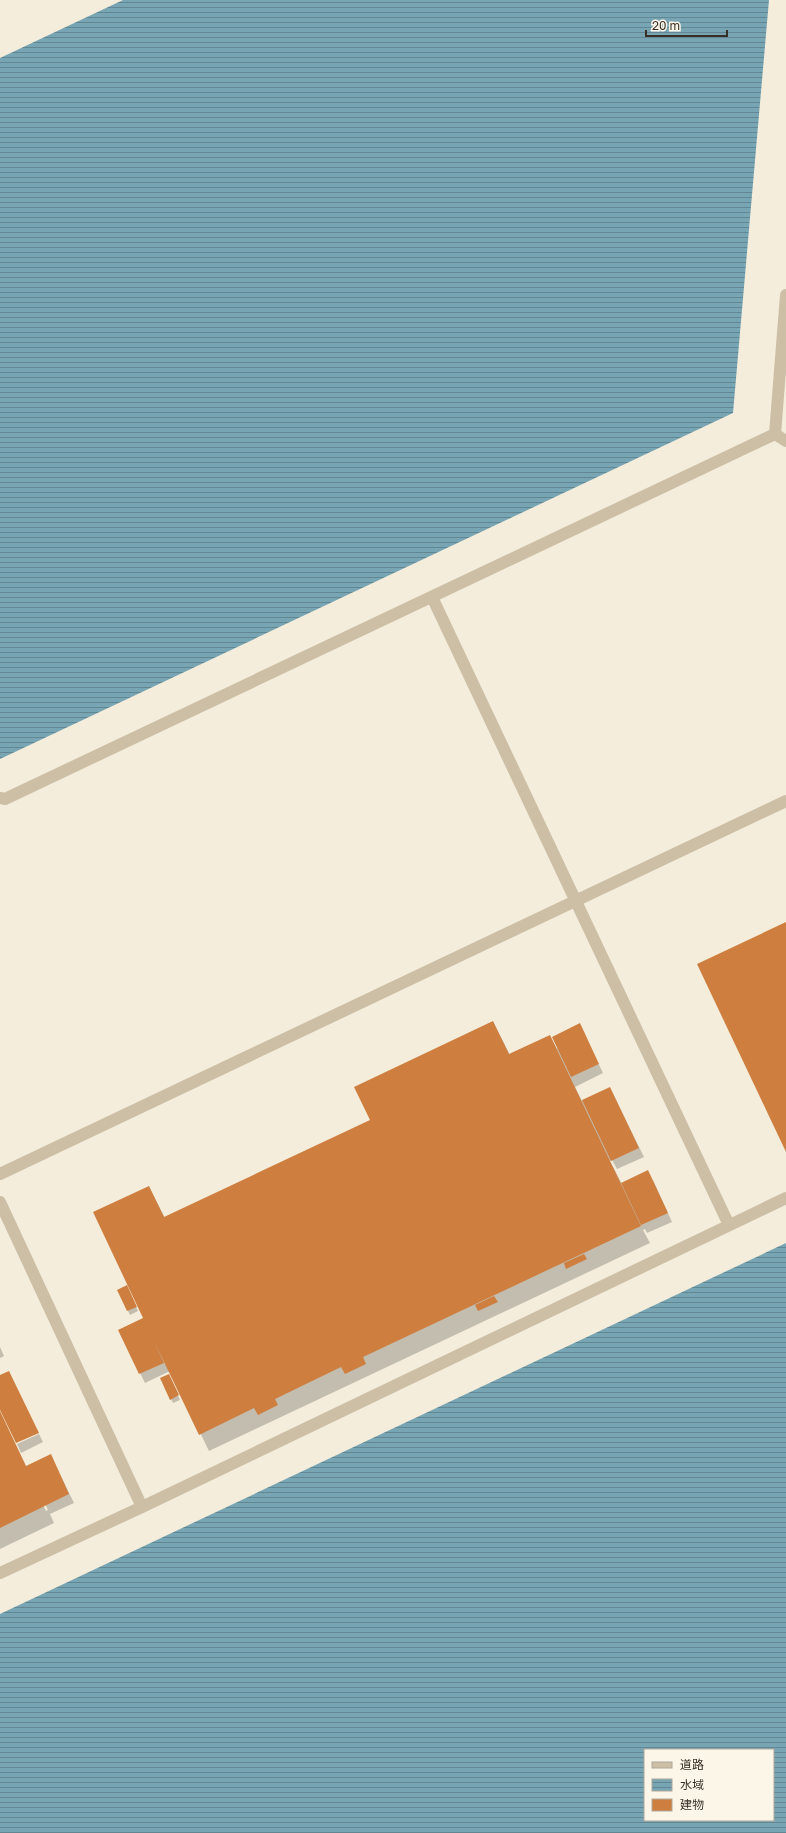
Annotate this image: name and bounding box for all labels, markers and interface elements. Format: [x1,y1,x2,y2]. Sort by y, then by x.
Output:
scale bar [646,12,727,38]
text: 20 m [652,18,680,33]
legend [644,1749,774,1821]
text: 道路 [680,1757,704,1772]
text: 水域 [680,1777,704,1792]
text: 建物 [680,1797,704,1812]

